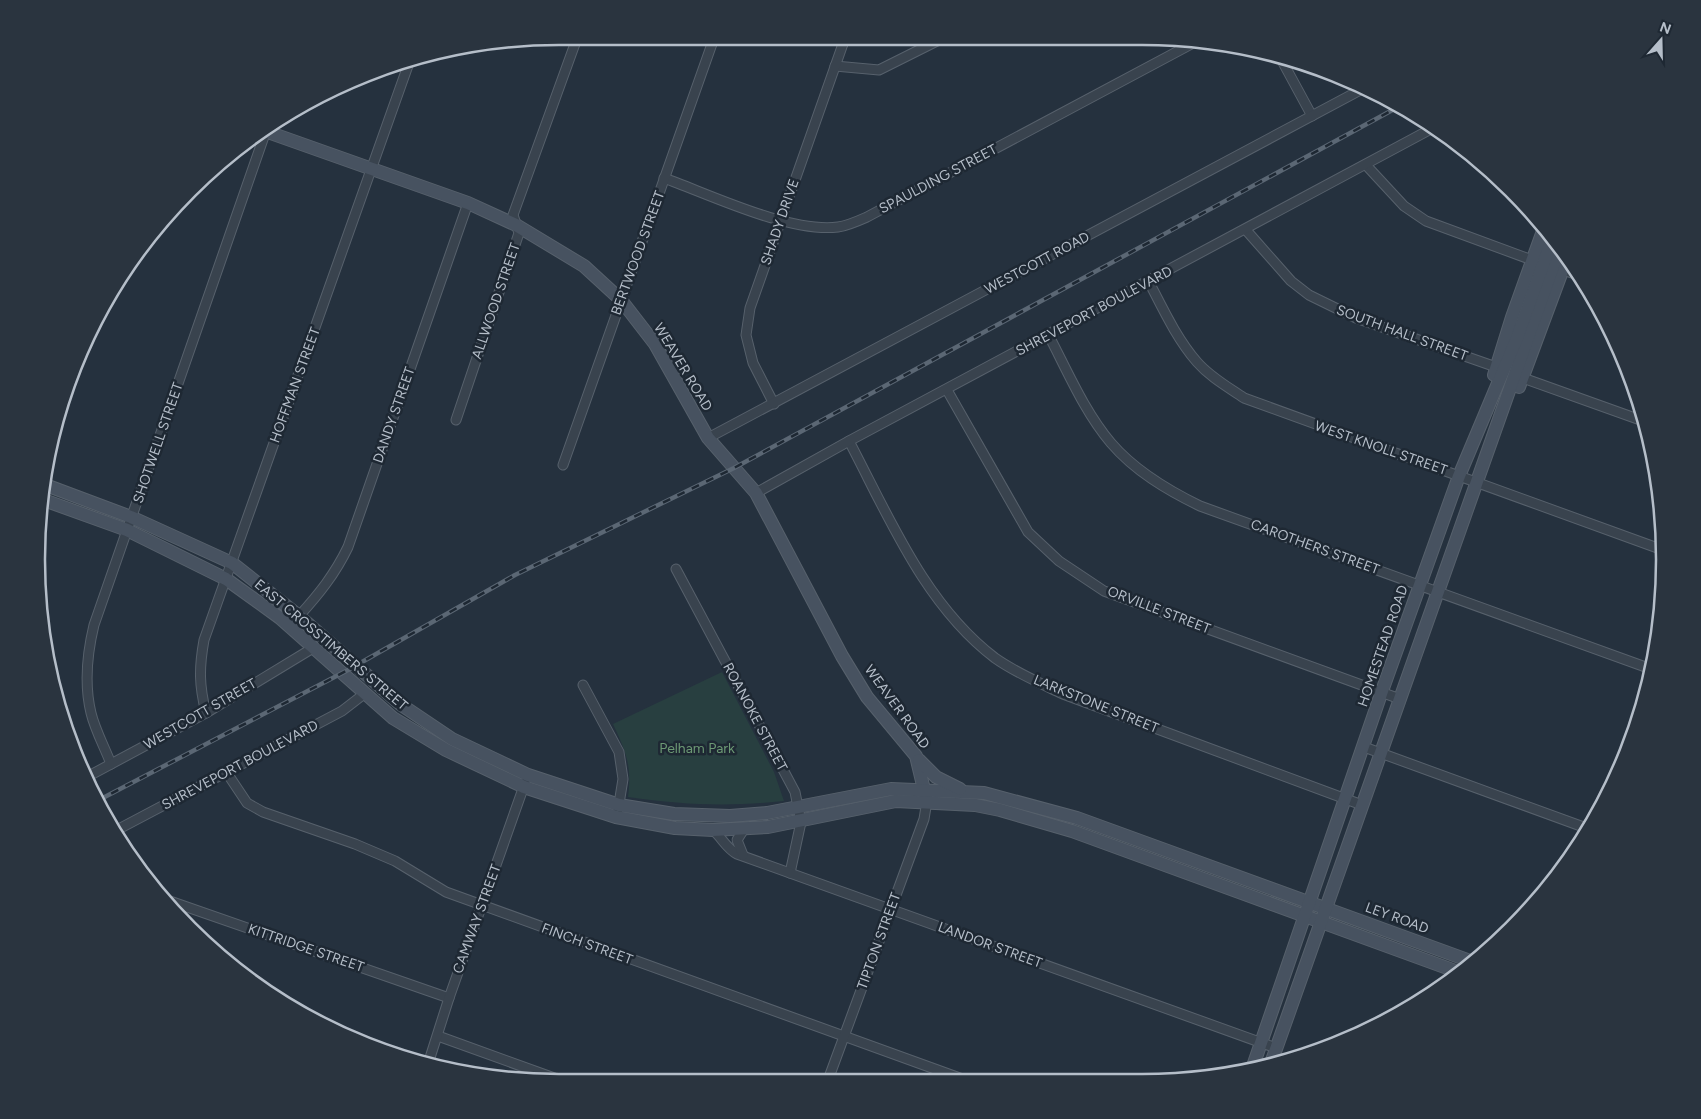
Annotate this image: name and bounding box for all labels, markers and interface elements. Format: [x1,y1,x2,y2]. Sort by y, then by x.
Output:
north arrow [1636,15,1686,65]
text: N [1657,18,1673,38]
street label: SPAULDING STREET [876,141,1000,217]
street label: SHADY DRIVE [757,177,803,267]
street label: BERTWOOD STREET [608,188,668,317]
street label: WESTCOTT ROAD [982,228,1092,298]
street label: ALLWOOD STREET [468,240,524,361]
street label: SHREVEPORT BOULEVARD [1013,262,1175,360]
street label: SOUTH HALL STREET [1334,301,1470,365]
street label: WEAVER ROAD [650,320,716,414]
street label: HOFFMAN STREET [266,325,324,445]
street label: DANDY STREET [370,364,419,465]
street label: SHOTWELL STREET [129,380,187,506]
street label: WEST KNOLL STREET [1312,417,1450,479]
street label: CAROTHERS STREET [1248,516,1382,578]
street label: EAST CROSSTIMBERS STREET [251,576,411,714]
street label: ORVILLE STREET [1105,583,1213,638]
street label: HOMESTEAD ROAD [1354,583,1412,709]
street label: ROANOKE STREET [719,660,791,774]
street label: WEAVER ROAD [861,662,933,752]
street label: LARKSTONE STREET [1031,671,1161,737]
street label: WESTCOTT STREET [141,675,260,753]
street label: SHREVEPORT BOULEVARD [159,716,321,814]
park label: Pelham Park [659,740,735,757]
street label: CAMWAY STREET [449,862,505,976]
street label: TIPTON STREET [854,890,905,992]
street label: LEY ROAD [1363,899,1431,937]
street label: LANDOR STREET [936,918,1045,972]
street label: KITTRIDGE STREET [246,920,367,976]
street label: FINCH STREET [539,920,635,968]

